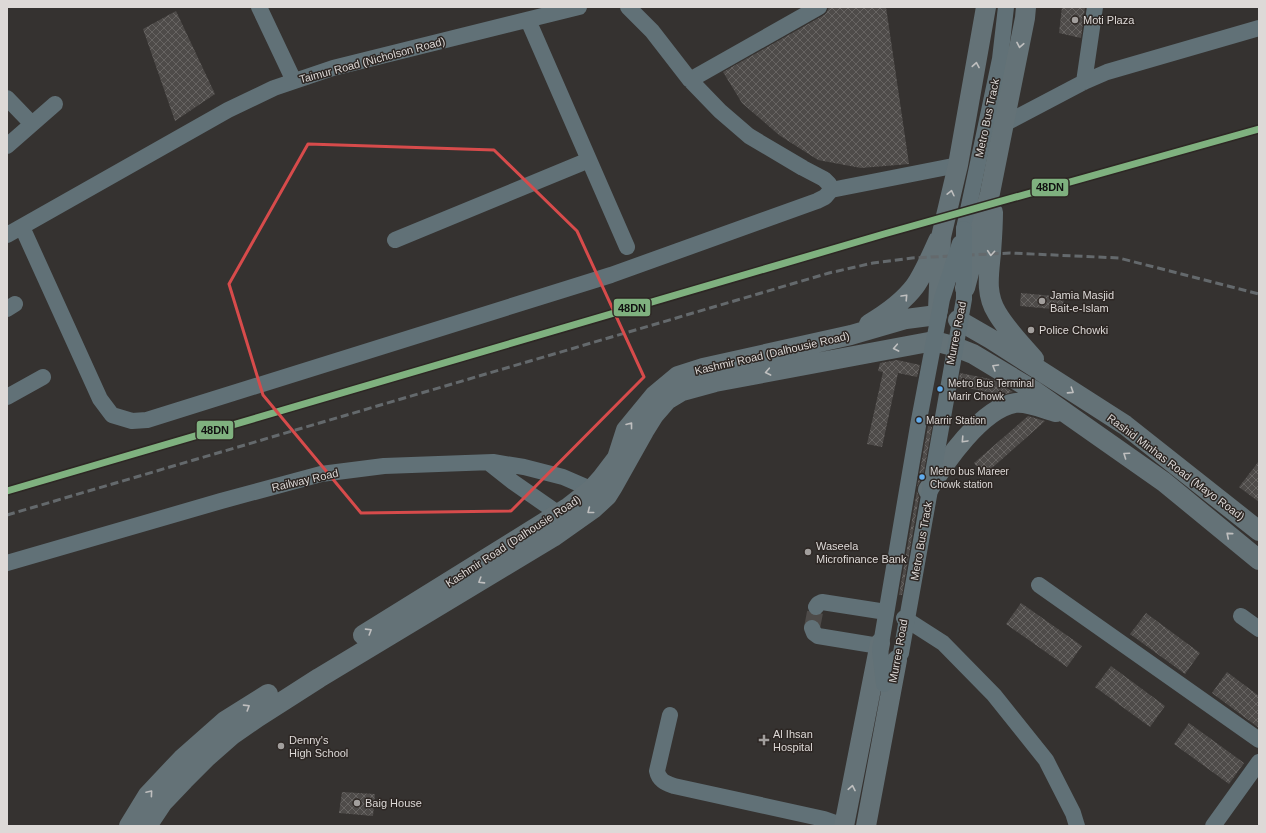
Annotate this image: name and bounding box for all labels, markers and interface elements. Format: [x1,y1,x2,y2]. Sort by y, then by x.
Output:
place label: Moti Plaza [1083,14,1135,26]
marker: Moti Plaza [1070,15,1080,25]
street label: Taimur Road (Nicholson Road) [298,35,446,85]
one-way arrow [1016,42,1024,49]
one-way arrow [971,62,980,69]
street label: Metro Bus Track [973,77,1001,158]
line badge: 48DN [1031,178,1069,197]
text: 48DN [1036,181,1064,193]
one-way arrow [946,190,955,197]
one-way arrow [987,250,996,256]
place label: Jamia Masjid Bait-e-Islam [1050,289,1114,314]
one-way arrow [900,294,908,302]
marker: Jamia Masjid Bait-e-Islam [1037,296,1047,306]
line badge: 48DN [613,298,651,317]
street label: Murree Road [944,300,968,366]
text: 48DN [618,302,646,314]
place label: Police Chowki [1039,324,1108,336]
marker: Police Chowki [1026,325,1036,335]
street label: Kashmir Road (Dalhousie Road) [693,329,851,377]
one-way arrow [893,343,899,352]
one-way arrow [992,364,999,372]
one-way arrow [765,367,771,376]
place label: Metro Bus Terminal Marir Chowk [948,378,1034,402]
marker: Metro Bus Terminal Marir Chowk [935,384,945,394]
one-way arrow [1067,386,1074,394]
street label: Rashid Minhas Road (Mayo Road) [1105,411,1247,523]
marker: Marrir Station [914,415,924,425]
place label: Marrir Station [926,415,986,426]
line badge: 48DN [196,420,234,440]
one-way arrow [625,423,632,430]
text: 48DN [201,424,229,436]
one-way arrow [962,436,969,443]
one-way arrow [1123,452,1130,460]
place label: Metro bus Mareer Chowk station [930,466,1010,490]
street label: Railway Road [271,467,339,493]
marker: Metro bus Mareer Chowk station [917,472,927,482]
street label: Kashmir Road (Dalhousie Road) [443,493,583,589]
street label: Metro Bus Track [908,500,934,581]
one-way arrow [587,506,594,513]
one-way arrow [1226,533,1233,540]
place label: Waseela Microfinance Bank [816,540,907,565]
marker: Waseela Microfinance Bank [803,547,813,557]
one-way arrow [478,576,485,583]
street label: Murree Road [887,618,909,684]
one-way arrow [365,629,372,636]
one-way arrow [243,705,250,712]
place label: Al Ihsan Hospital [773,728,813,753]
place label: Denny's High School [289,734,348,759]
marker: Al Ihsan Hospital [758,734,770,746]
marker: Denny's High School [276,741,286,751]
one-way arrow [847,785,855,791]
one-way arrow [146,791,153,798]
place label: Baig House [365,797,422,809]
marker: Baig House [352,798,362,808]

